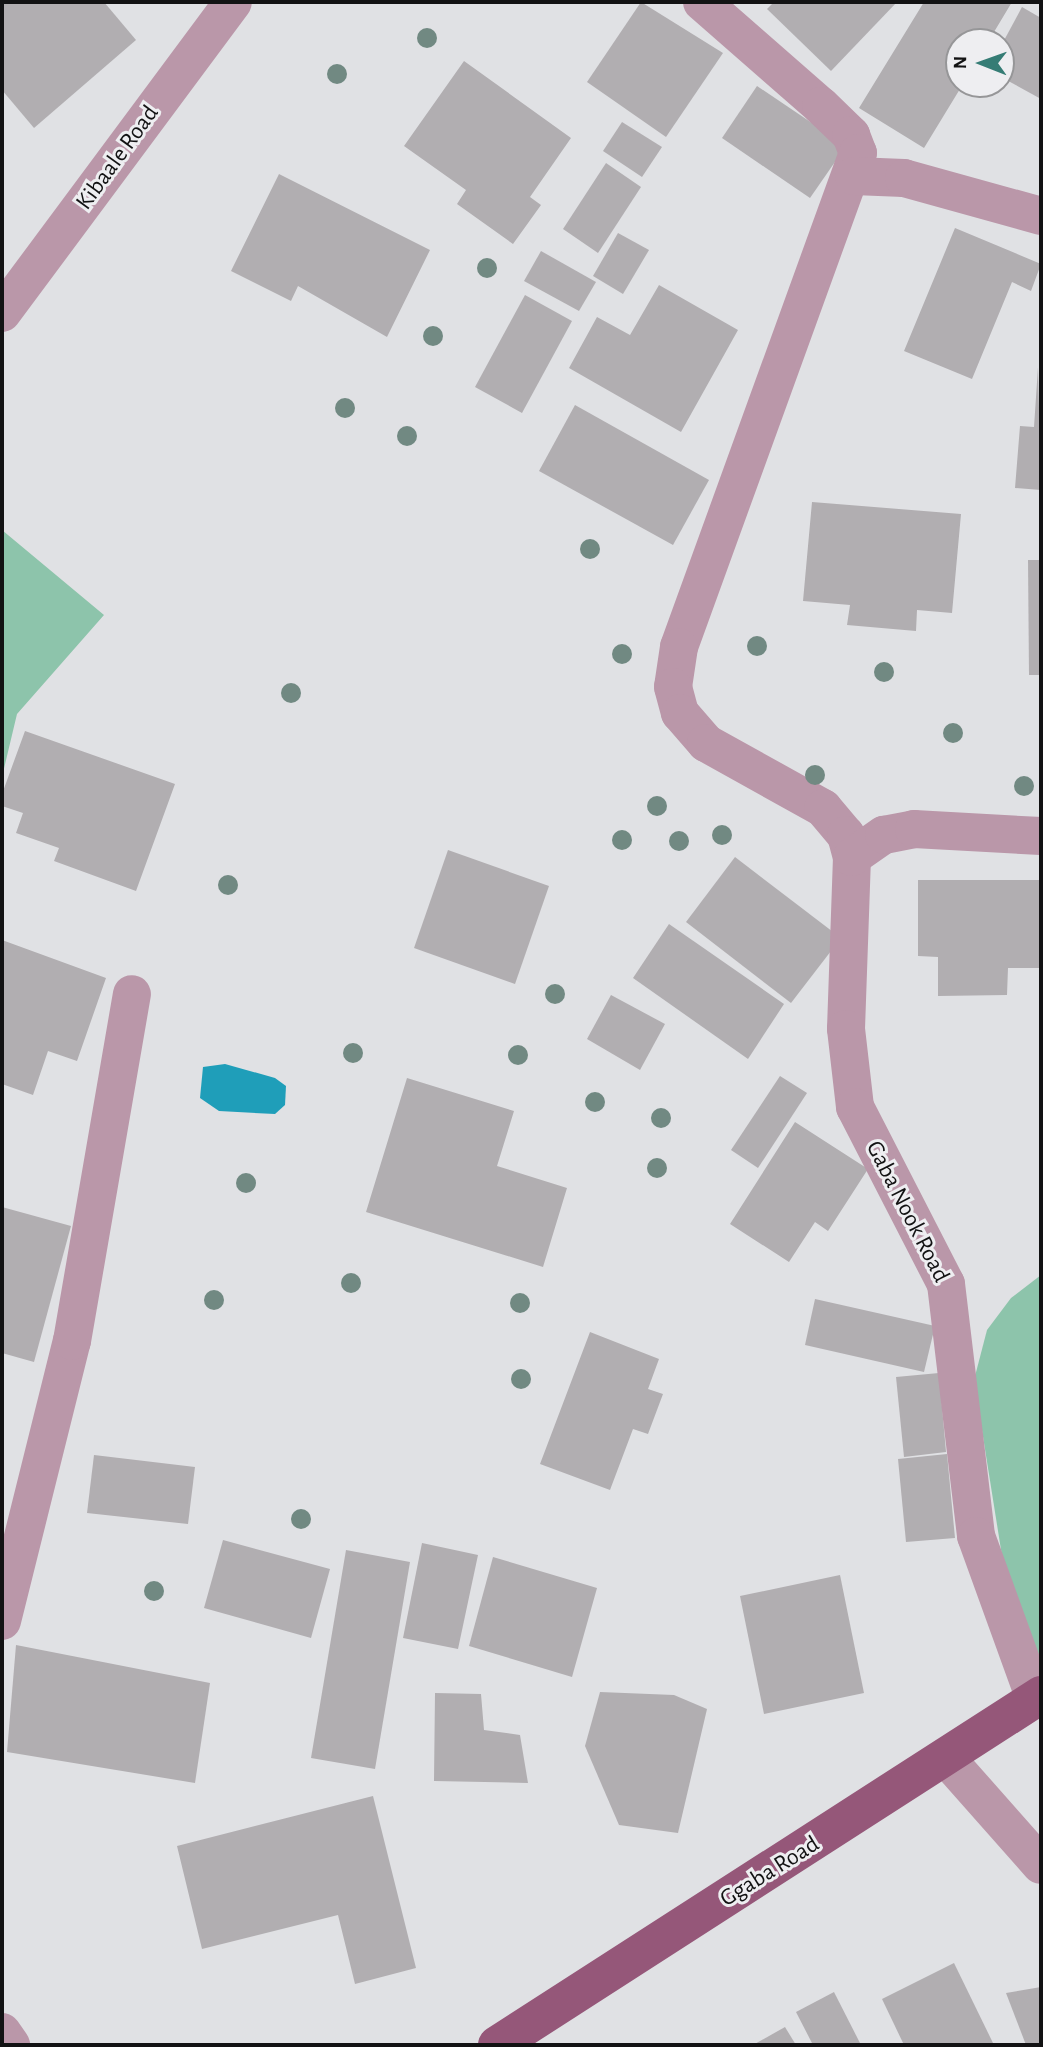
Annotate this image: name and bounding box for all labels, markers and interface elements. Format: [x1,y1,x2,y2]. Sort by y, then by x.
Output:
north arrow [945,28,1015,98]
text: N [951,56,970,69]
street label: Kibaale Road [70,100,166,216]
street label: Gaba Nook Road [859,1137,955,1287]
street label: Ggaba Road [715,1830,825,1914]

